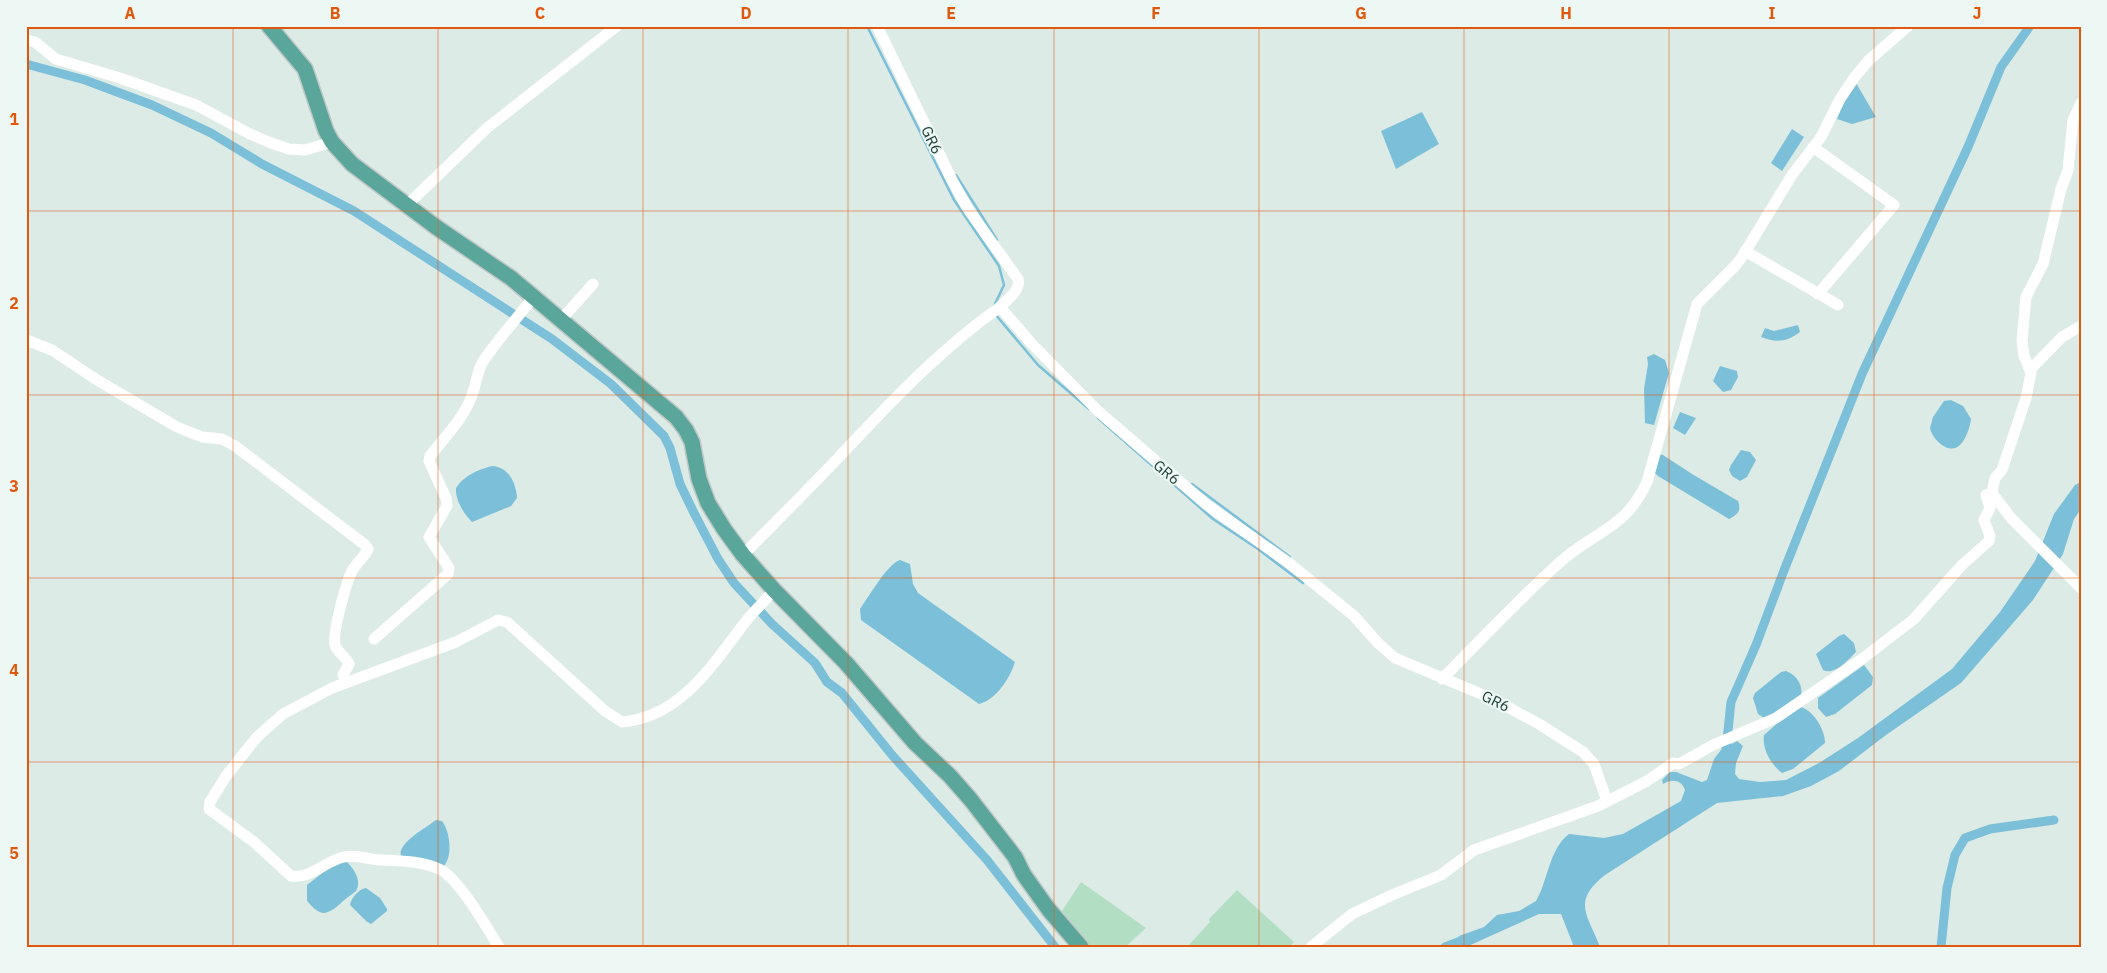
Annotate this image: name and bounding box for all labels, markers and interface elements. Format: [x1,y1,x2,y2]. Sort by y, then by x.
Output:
text: A [125,3,136,23]
text: B [330,3,341,23]
text: C [535,3,545,23]
text: D [740,3,752,23]
text: E [946,3,956,23]
text: F [1151,3,1161,23]
text: G [1355,3,1367,23]
text: H [1560,3,1572,23]
text: I [1769,3,1776,23]
text: J [1973,3,1981,23]
text: 1 [9,109,19,129]
street label: GR6 [917,123,947,157]
text: 2 [9,293,19,313]
street label: GR6 [1150,455,1184,489]
text: 3 [9,476,19,496]
text: 4 [9,660,19,680]
street label: GR6 [1479,686,1513,716]
text: 5 [9,843,19,863]

